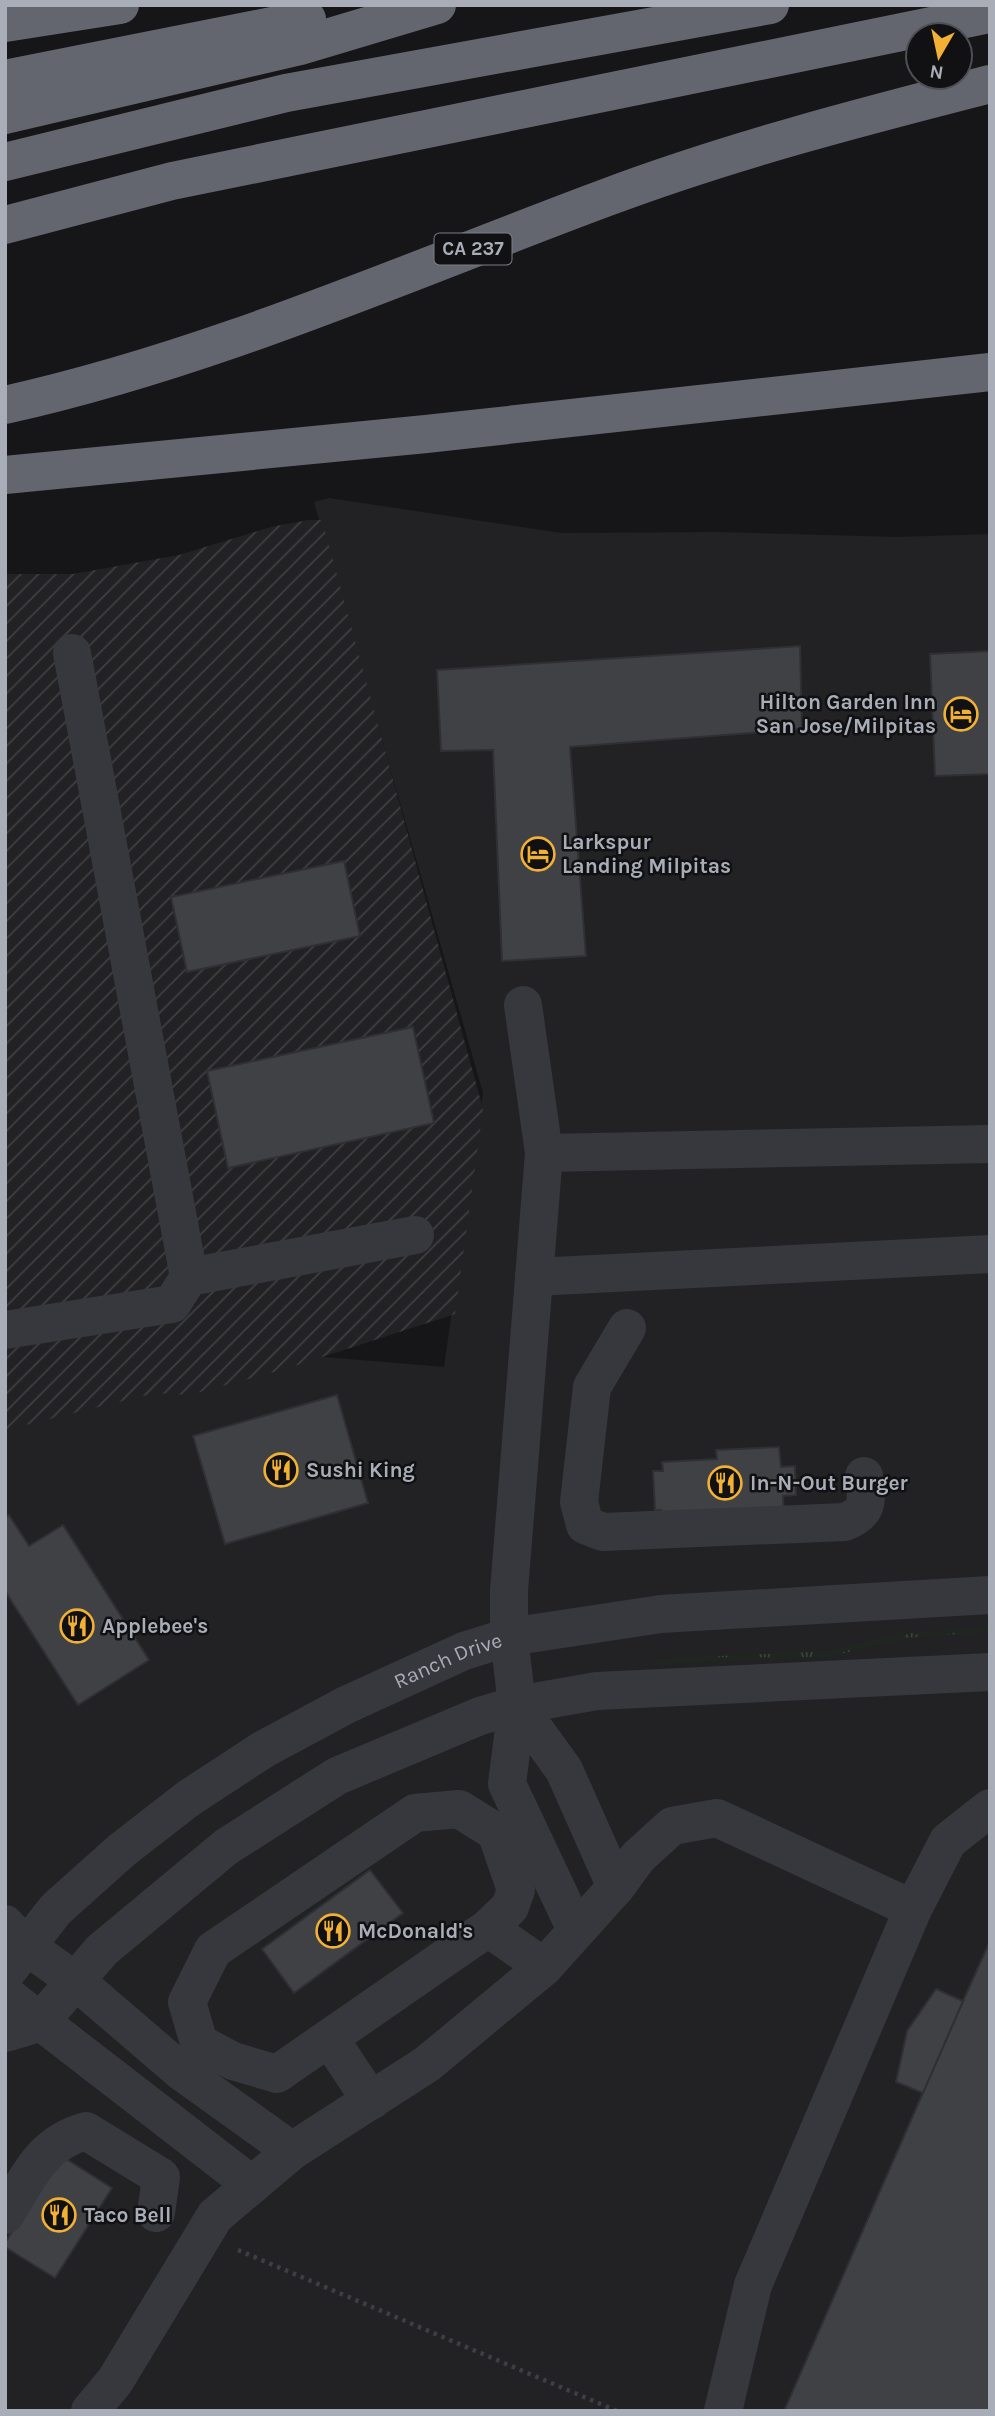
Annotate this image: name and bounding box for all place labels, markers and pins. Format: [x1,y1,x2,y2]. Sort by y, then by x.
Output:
place label: Hilton Garden Inn San Jose/Milpitas [756,690,936,738]
hotel icon: Hilton Garden Inn San Jose/Milpitas [942,695,980,733]
place label: Larkspur Landing Milpitas [562,830,731,878]
hotel icon: Larkspur Landing Milpitas [519,835,557,873]
restaurant icon: Sushi King [262,1451,300,1489]
place label: Sushi King [306,1458,415,1482]
restaurant icon: In-N-Out Burger [706,1464,744,1502]
place label: In-N-Out Burger [750,1471,909,1495]
restaurant icon: Applebee's [58,1607,96,1645]
place label: Applebee's [102,1614,208,1638]
restaurant icon: McDonald's [314,1912,352,1950]
place label: McDonald's [358,1919,473,1943]
restaurant icon: Taco Bell [40,2196,78,2234]
place label: Taco Bell [84,2203,171,2227]

